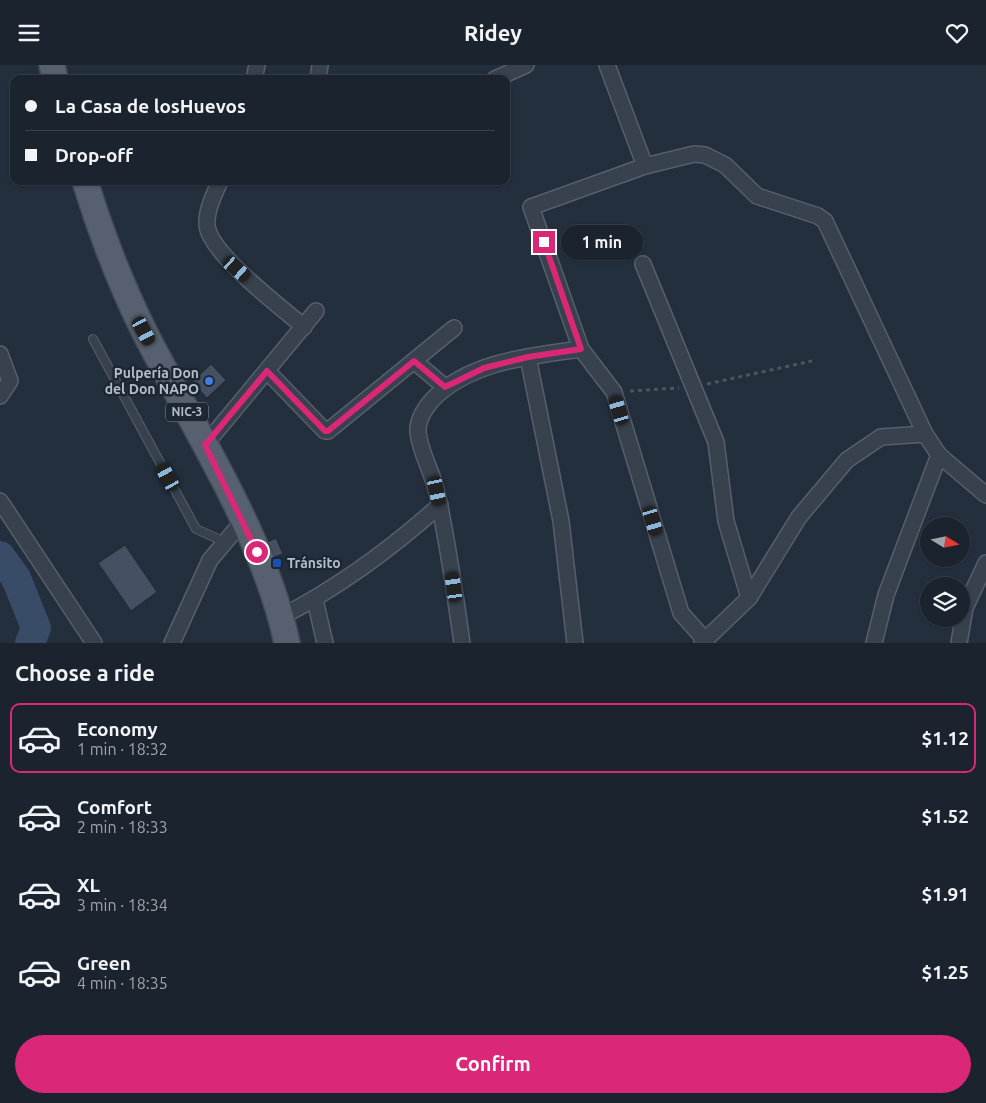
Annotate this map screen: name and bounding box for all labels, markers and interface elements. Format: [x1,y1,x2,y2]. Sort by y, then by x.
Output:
icon: menu [15,19,43,47]
icon: heart [943,19,971,47]
text: Ridey [464,20,522,45]
text: La Casa de losHuevos [55,95,246,117]
text: Drop-off [55,144,133,166]
callout: 1 min [562,225,644,259]
route end [533,231,555,253]
text: 1 min [582,233,622,251]
car [220,253,253,285]
car [130,314,157,348]
place label: Pulpería Don del Don NAPO [105,365,199,397]
marker: Pulpería Don del Don NAPO [203,375,215,387]
car [607,393,630,427]
road number: NIC-3 [166,403,208,422]
car [154,460,181,494]
car [426,475,447,507]
car [641,504,664,538]
north arrow [920,517,970,567]
map controls [920,517,970,627]
route start [246,541,268,563]
place label: Tránsito [287,555,341,571]
marker: Tránsito [271,557,283,569]
car [444,571,463,603]
button: layers [920,577,970,627]
text: Choose a ride [15,660,155,685]
icon: car [17,716,62,761]
text: Economy [77,718,158,740]
text: $1.12 [921,727,969,749]
text: 1 min · 18:32 [77,740,168,758]
icon: car [17,794,62,839]
text: Comfort [77,796,152,818]
text: $1.52 [921,805,969,827]
text: 2 min · 18:33 [77,818,168,836]
icon: car [17,872,62,917]
text: XL [77,874,100,896]
text: $1.91 [921,883,969,905]
text: 3 min · 18:34 [77,896,168,914]
icon: car [17,950,62,995]
text: Green [77,952,131,974]
text: $1.25 [921,961,969,983]
text: 4 min · 18:35 [77,974,168,992]
button: Confirm [15,1035,971,1093]

